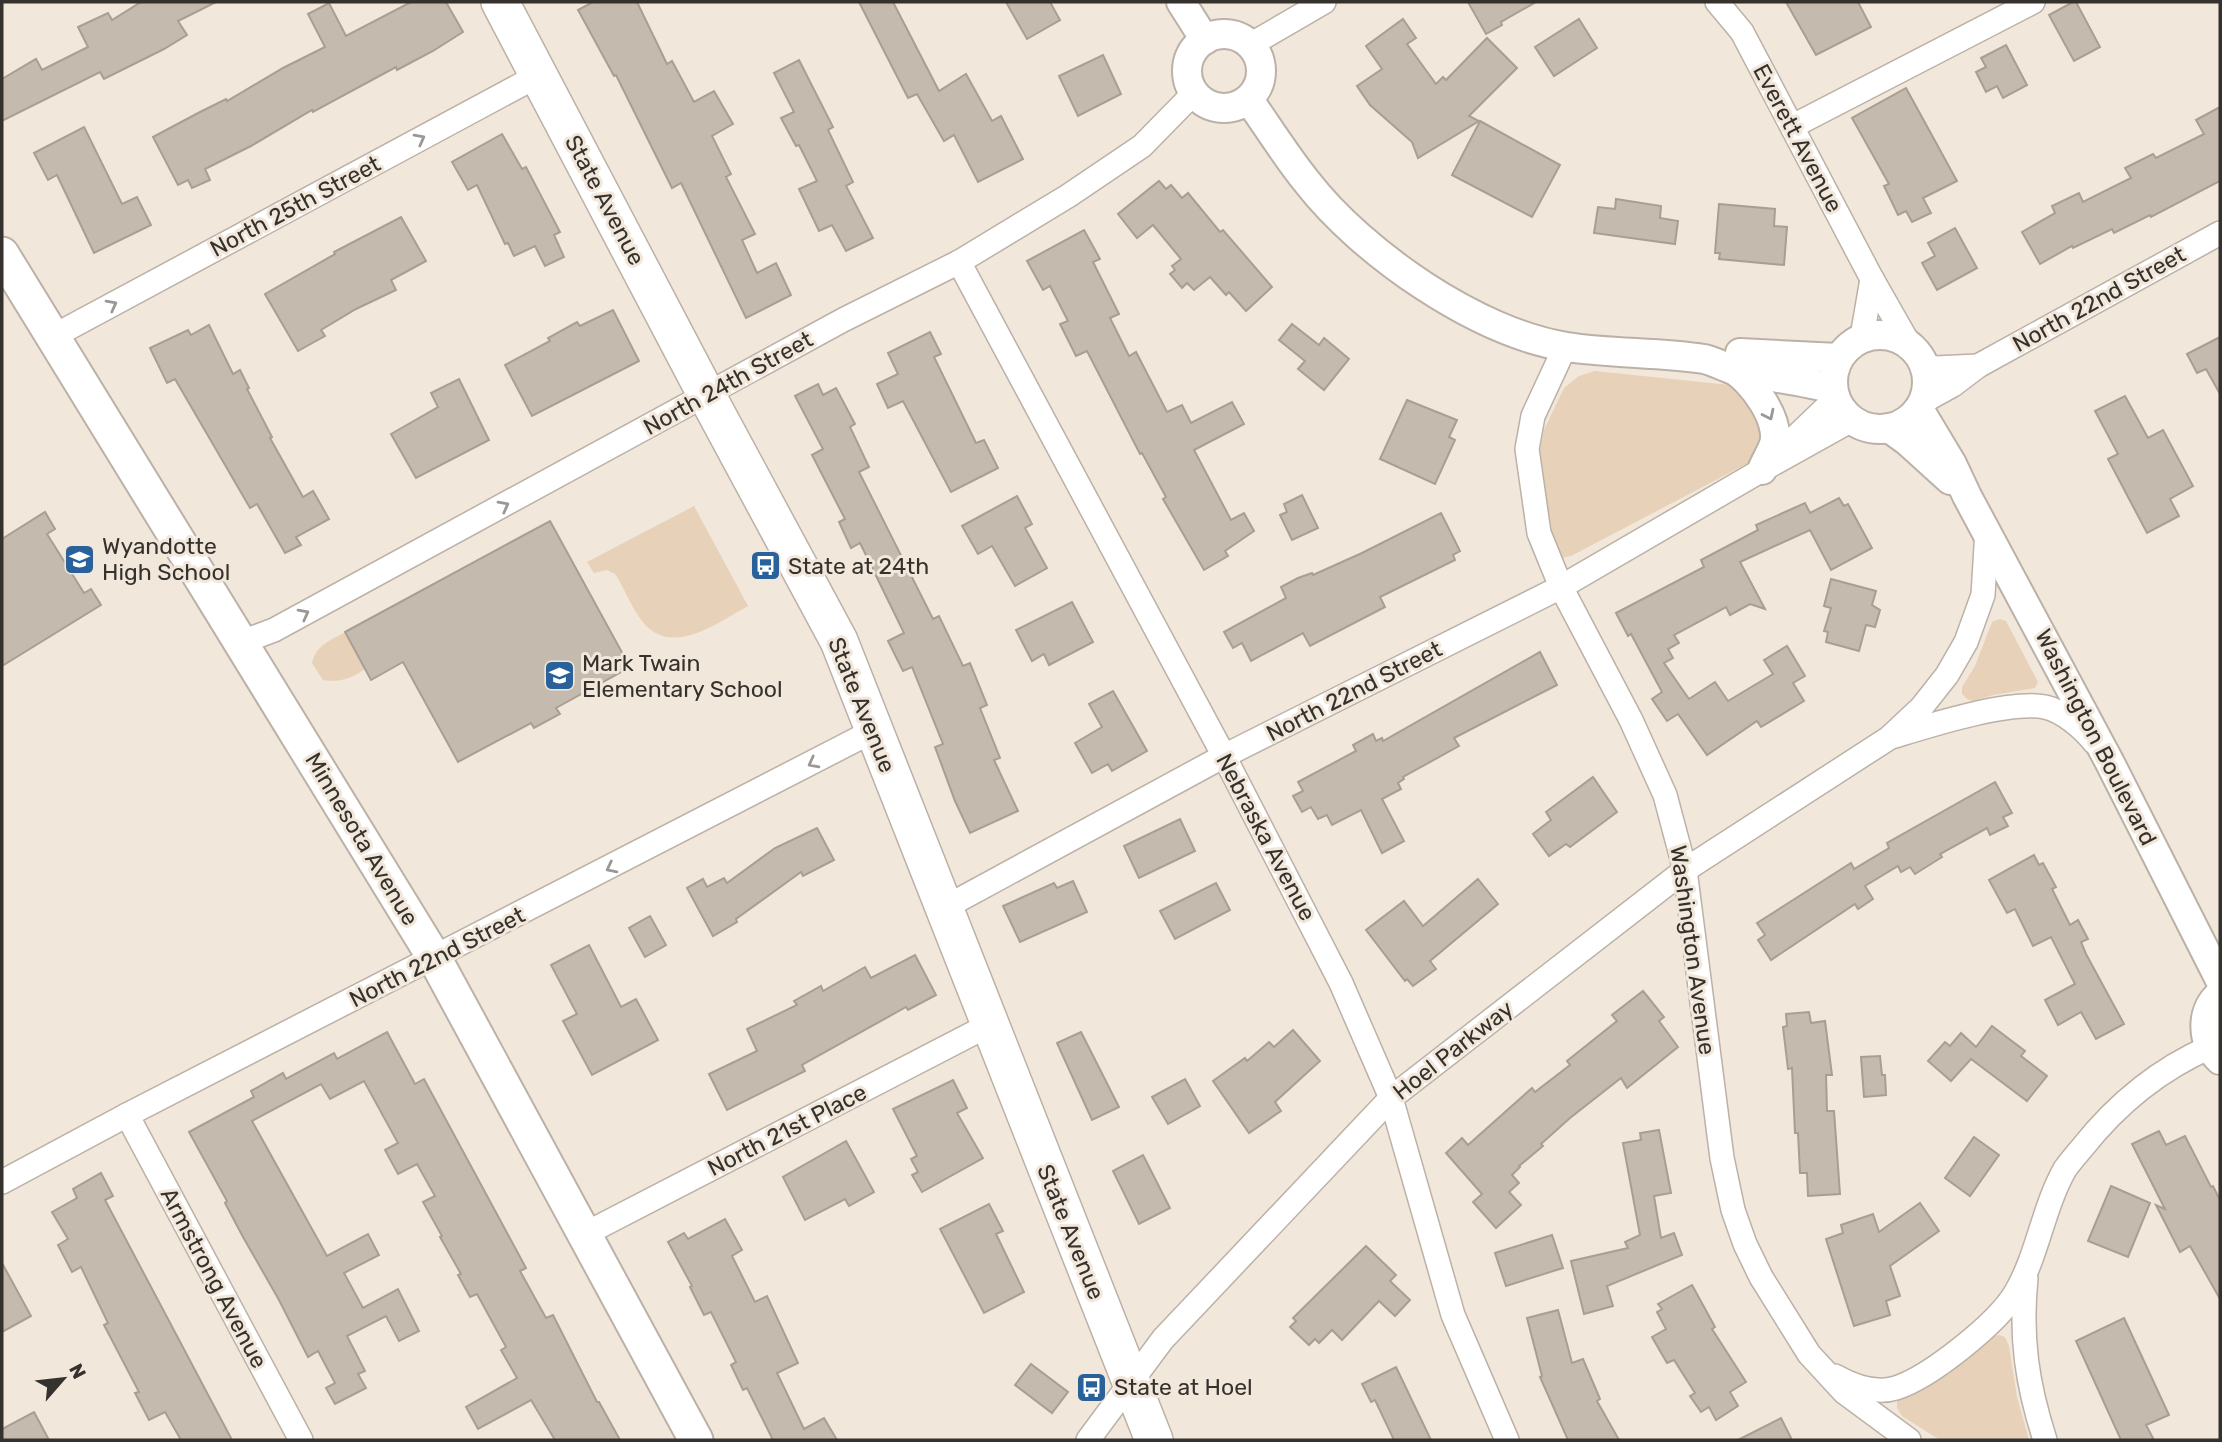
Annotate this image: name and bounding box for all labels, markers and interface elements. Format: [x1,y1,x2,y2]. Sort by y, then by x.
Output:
street label: Everett Avenue [1747,59,1849,217]
street label: State Avenue [559,130,651,270]
one-way arrow [413,134,425,147]
street label: North 25th Street [205,149,385,263]
street label: North 22nd Street [2008,240,2190,358]
one-way arrow [105,299,117,313]
street label: North 24th Street [638,325,818,441]
one-way arrow [1760,408,1774,420]
one-way arrow [496,500,509,514]
place label: Wyandotte High School [102,532,230,586]
school or university icon: Wyandotte High School [62,542,96,576]
bus stop icon: State at 24th [748,549,782,583]
place label: State at 24th [788,552,929,580]
one-way arrow [296,609,309,622]
street label: Washington Boulevard [2029,624,2163,850]
street label: State Avenue [822,633,902,777]
street label: North 22nd Street [1262,635,1446,747]
place label: Mark Twain Elementary School [582,649,783,703]
school or university icon: Mark Twain Elementary School [542,659,576,693]
street label: Minnesota Avenue [299,747,425,931]
street label: Nebraska Avenue [1210,749,1322,925]
one-way arrow [808,755,820,769]
street label: Washington Avenue [1664,843,1722,1057]
one-way arrow [605,859,618,873]
street label: North 22nd Street [345,901,529,1013]
street label: Hoel Parkway [1387,994,1519,1106]
street label: North 21st Place [703,1078,871,1182]
street label: State Avenue [1031,1160,1111,1304]
street label: Armstrong Avenue [155,1183,273,1373]
north arrow [28,1344,98,1414]
text: N [64,1360,91,1383]
bus stop icon: State at Hoel [1074,1370,1108,1404]
place label: State at Hoel [1114,1373,1253,1401]

